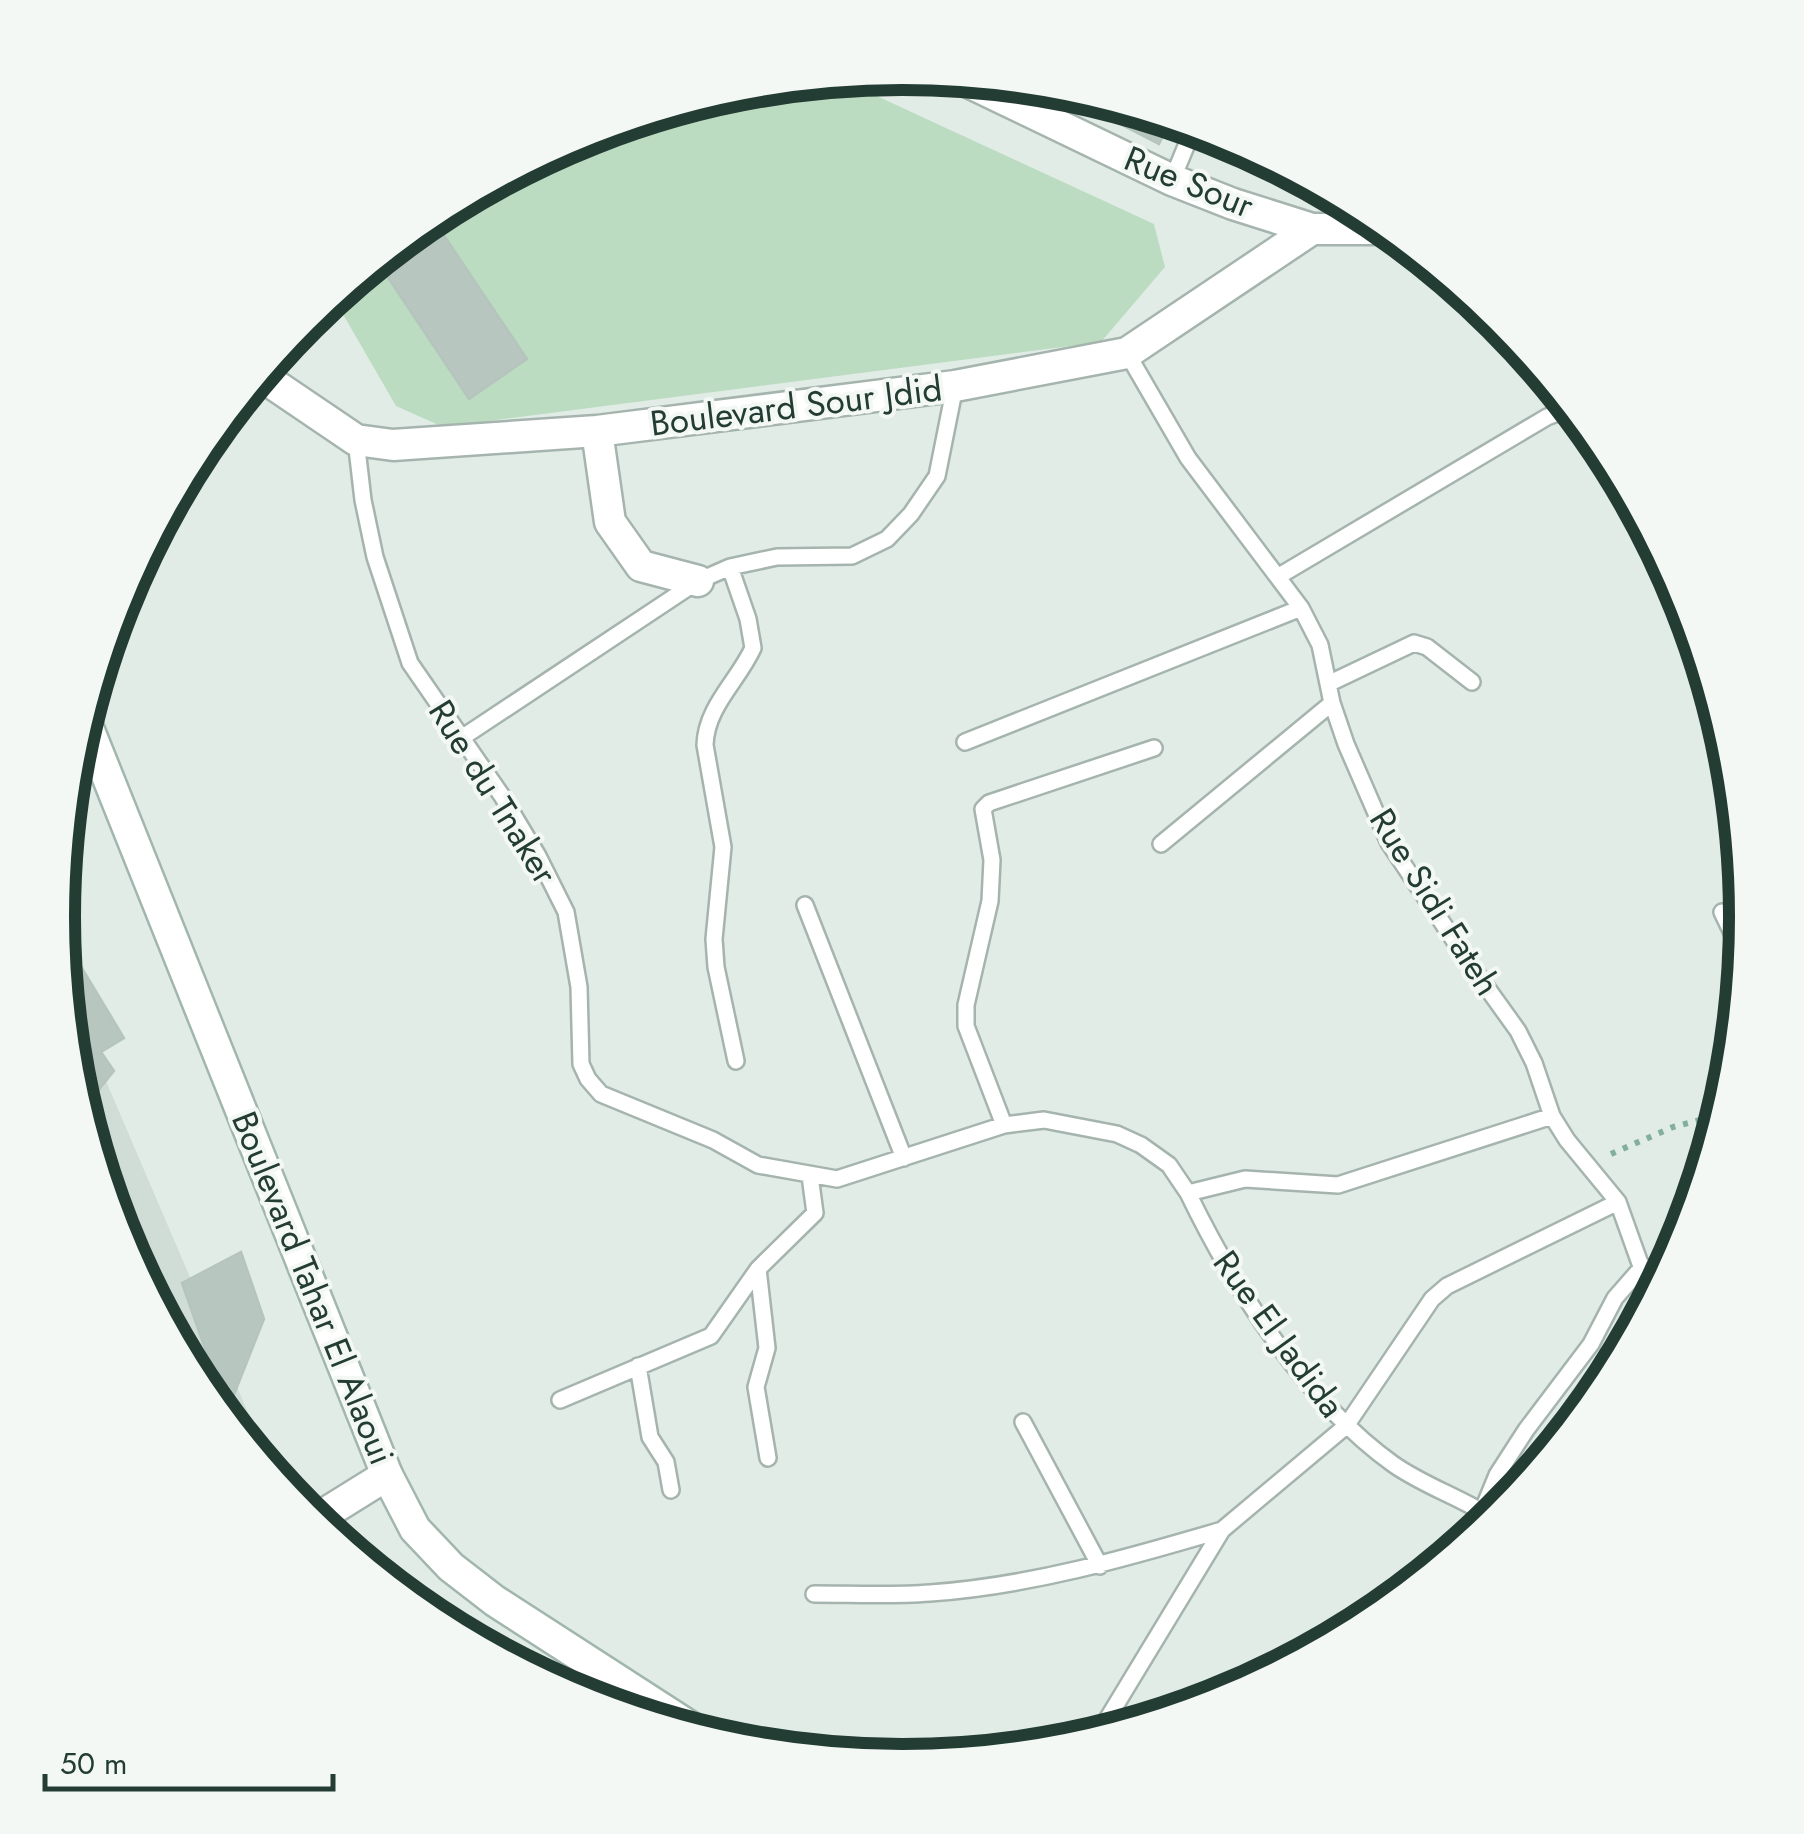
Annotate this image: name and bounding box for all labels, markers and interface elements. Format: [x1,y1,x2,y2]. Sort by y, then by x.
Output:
street label: Rue Sour [1117,134,1261,230]
street label: Boulevard Sour Jdid [647,363,945,449]
street label: Rue du Tnaker [416,690,570,894]
street label: Rue Sidi Fateh [1358,799,1512,1005]
street label: Boulevard Tahar El Alaoui [219,1104,407,1472]
street label: Rue El Jadida [1201,1240,1357,1428]
scale bar [45,1729,332,1791]
text: 50 m [60,1742,127,1785]

